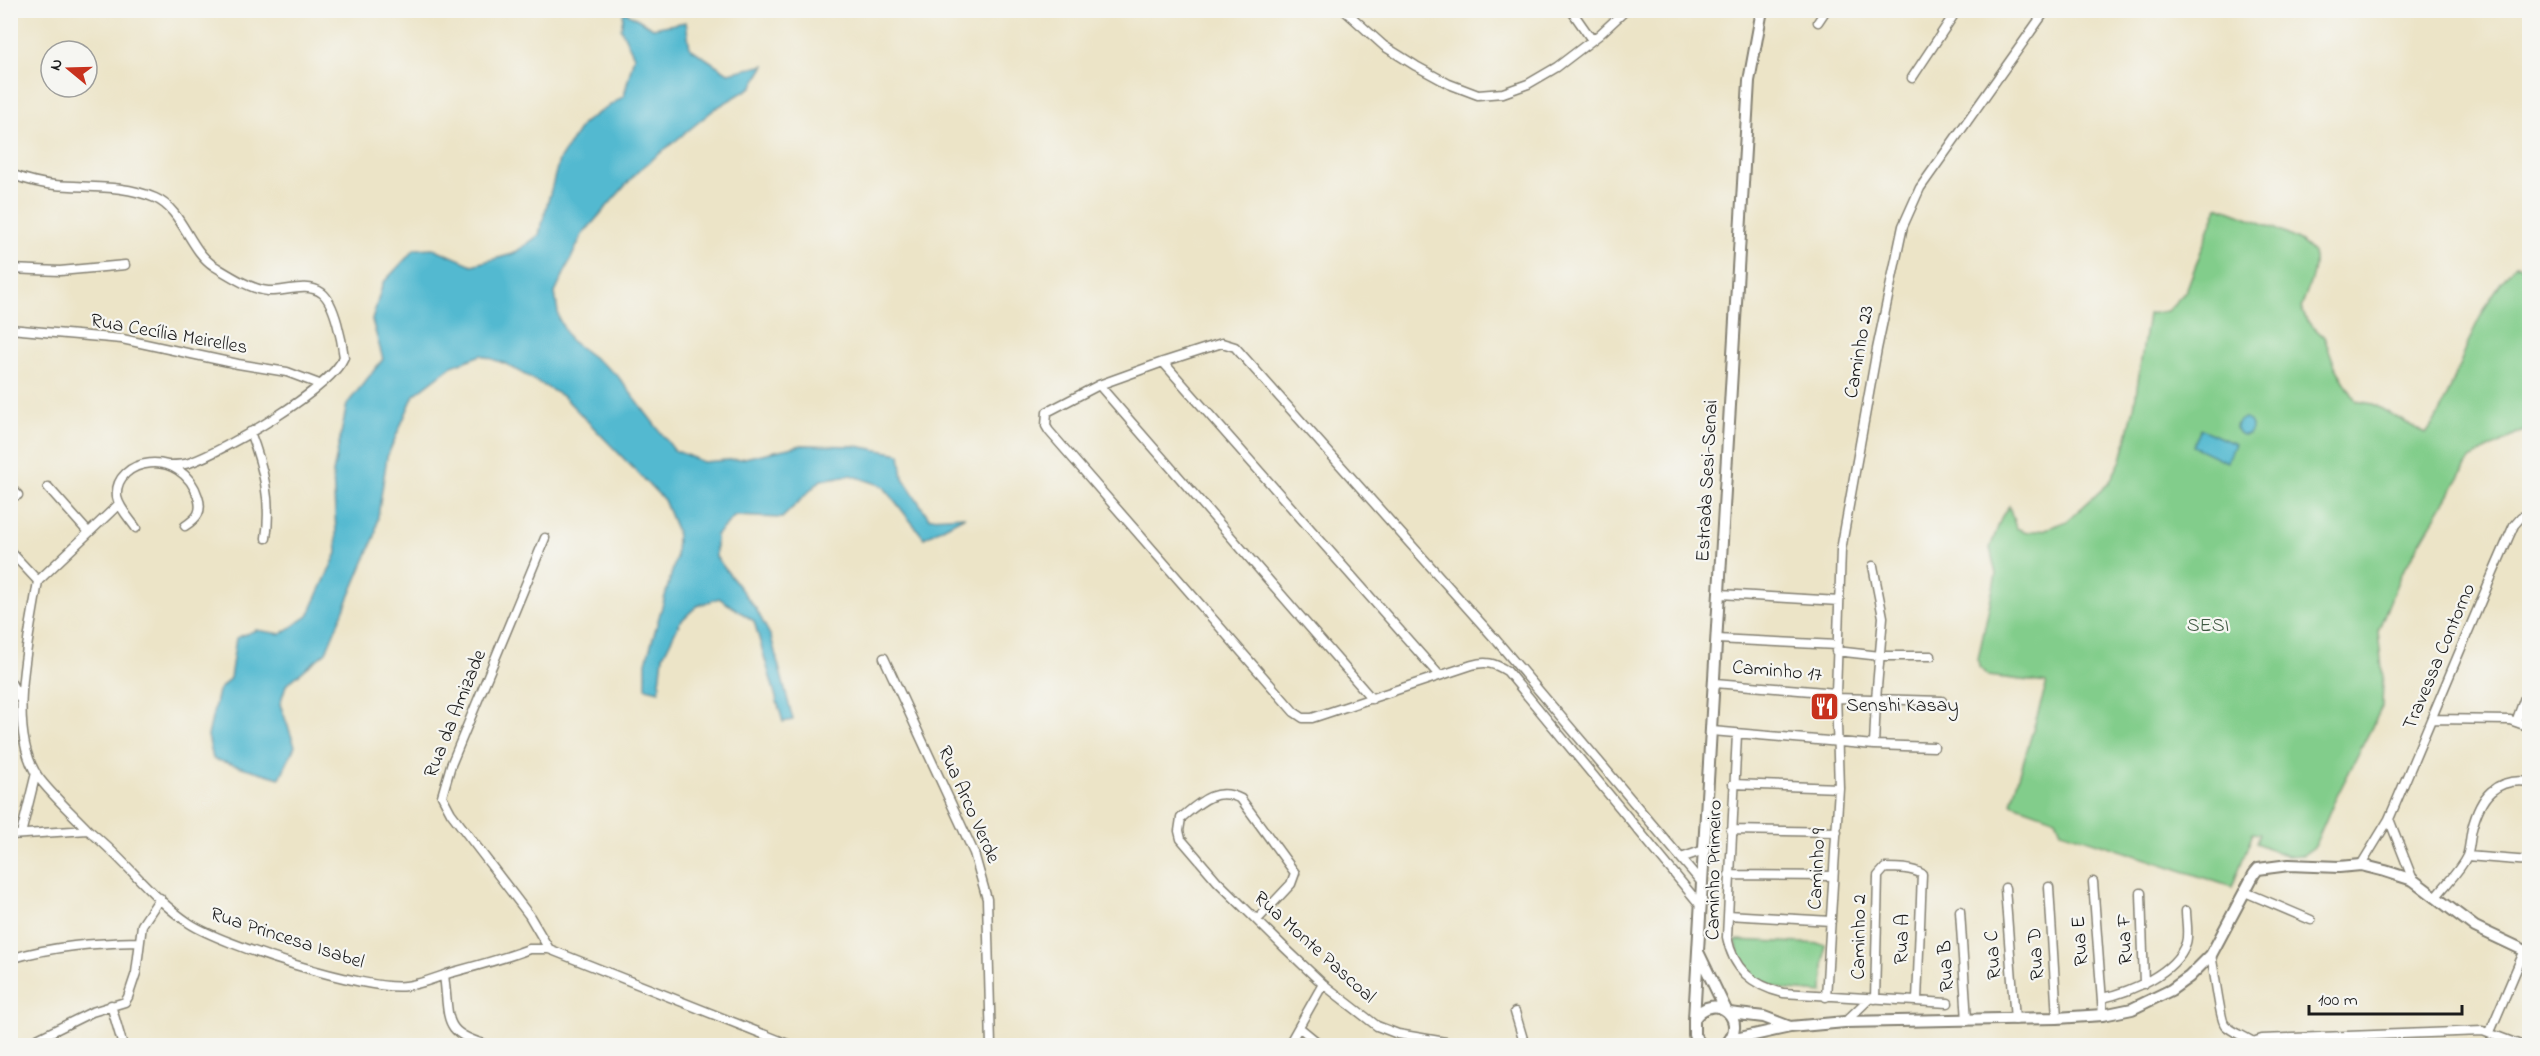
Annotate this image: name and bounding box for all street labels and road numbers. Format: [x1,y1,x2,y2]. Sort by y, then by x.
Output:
street label: Caminho 23 [1838,303,1882,401]
street label: Rua Cecília Meirelles [88,307,250,363]
street label: Estrada Sesi-Senai [1689,399,1727,563]
street label: Travessa Contorno [2396,579,2484,735]
street label: Rua da Amizade [417,645,495,783]
street label: Caminho 17 [1731,654,1823,690]
street label: Rua Arco Verde [929,742,1007,868]
street label: Caminho Primeiro [1699,799,1731,941]
street label: Caminho 9 [1801,827,1835,911]
street label: Rua Monte Pascoal [1246,885,1382,1011]
street label: Caminho 2 [1845,894,1875,980]
street label: Rua Princesa Isabel [206,900,368,978]
street label: Rua A [1888,913,1918,965]
street label: Rua F [2111,913,2141,965]
street label: Rua E [2065,915,2097,967]
street label: Rua D [2021,927,2053,981]
street label: Rua C [1978,929,2010,981]
street label: Rua B [1931,939,1963,993]

